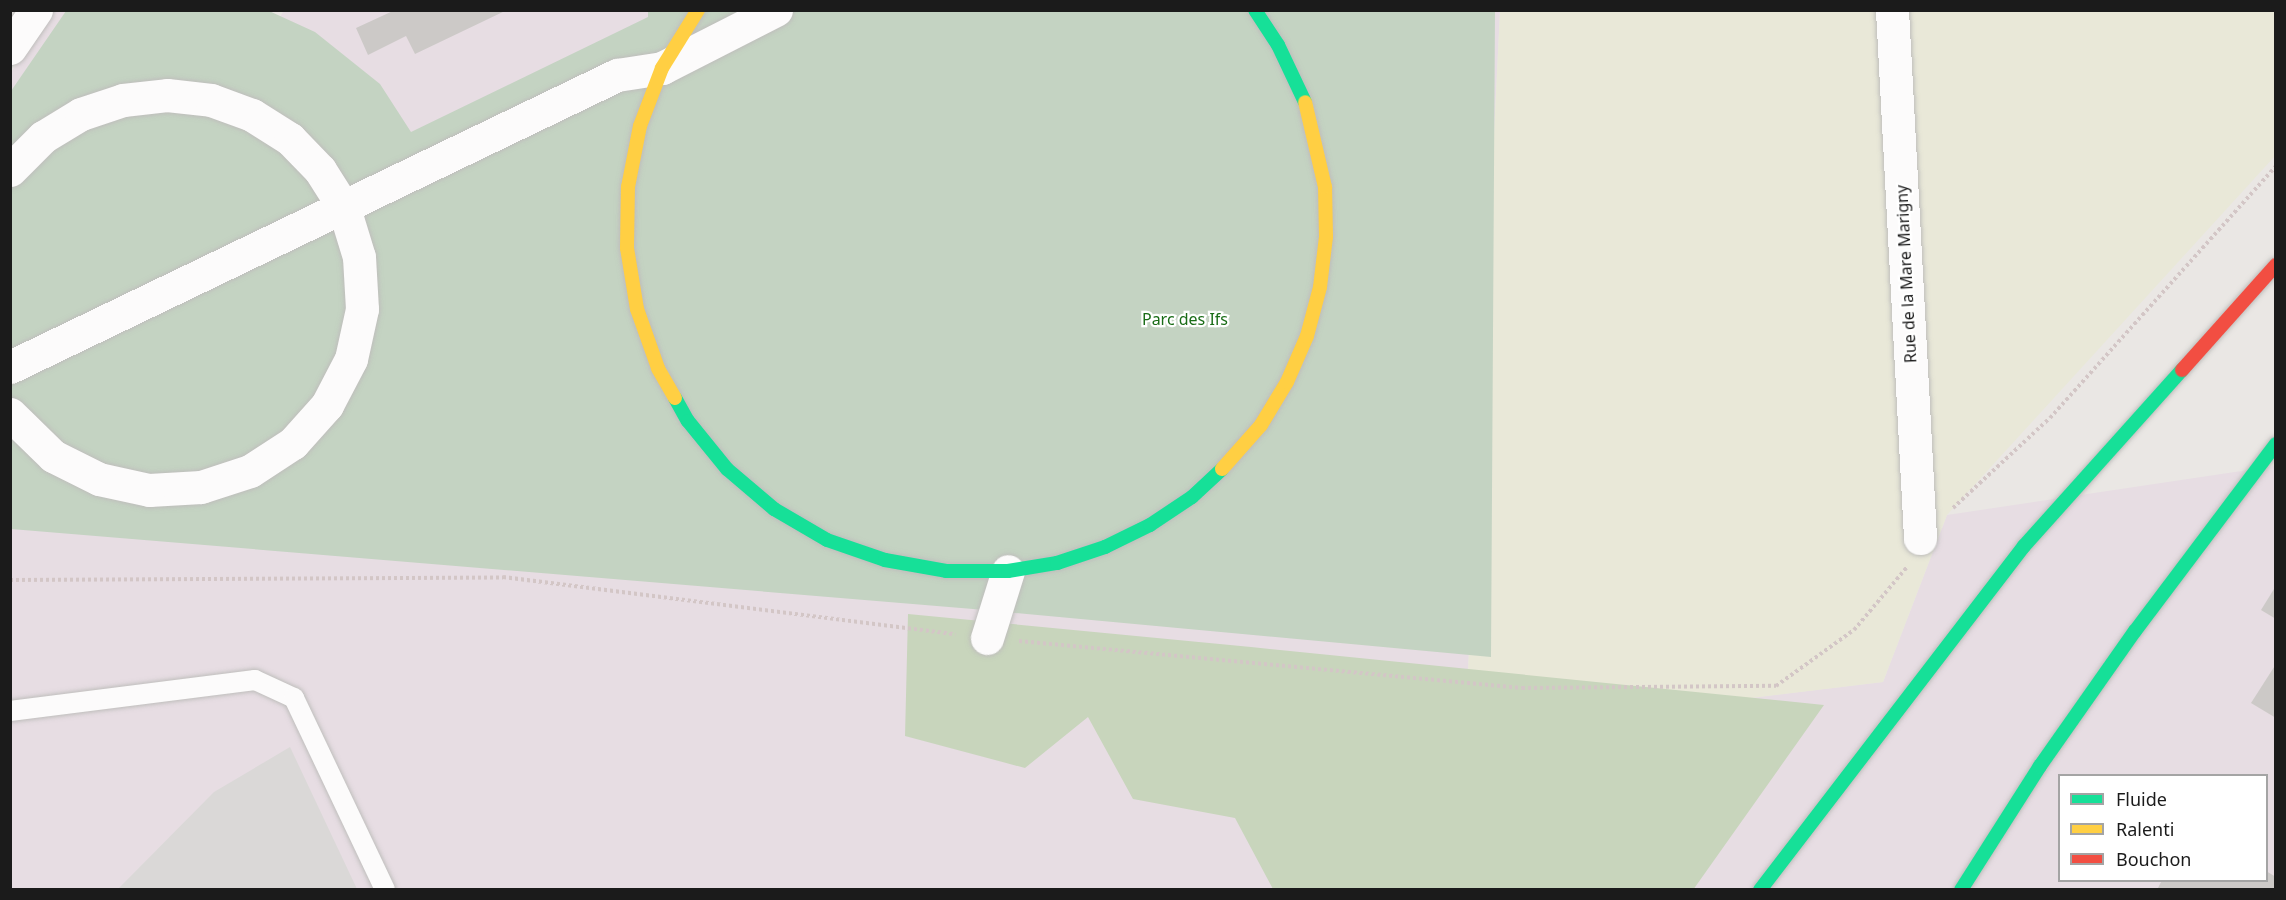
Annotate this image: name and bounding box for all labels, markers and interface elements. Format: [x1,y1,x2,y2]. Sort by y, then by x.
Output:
street label: Rue de la Mare Marigny [1892,184,1920,364]
park label: Parc des Ifs [1142,309,1228,329]
legend [2058,774,2268,882]
text: Fluide [2116,787,2167,811]
text: Ralenti [2116,817,2174,841]
text: Bouchon [2116,847,2192,871]

